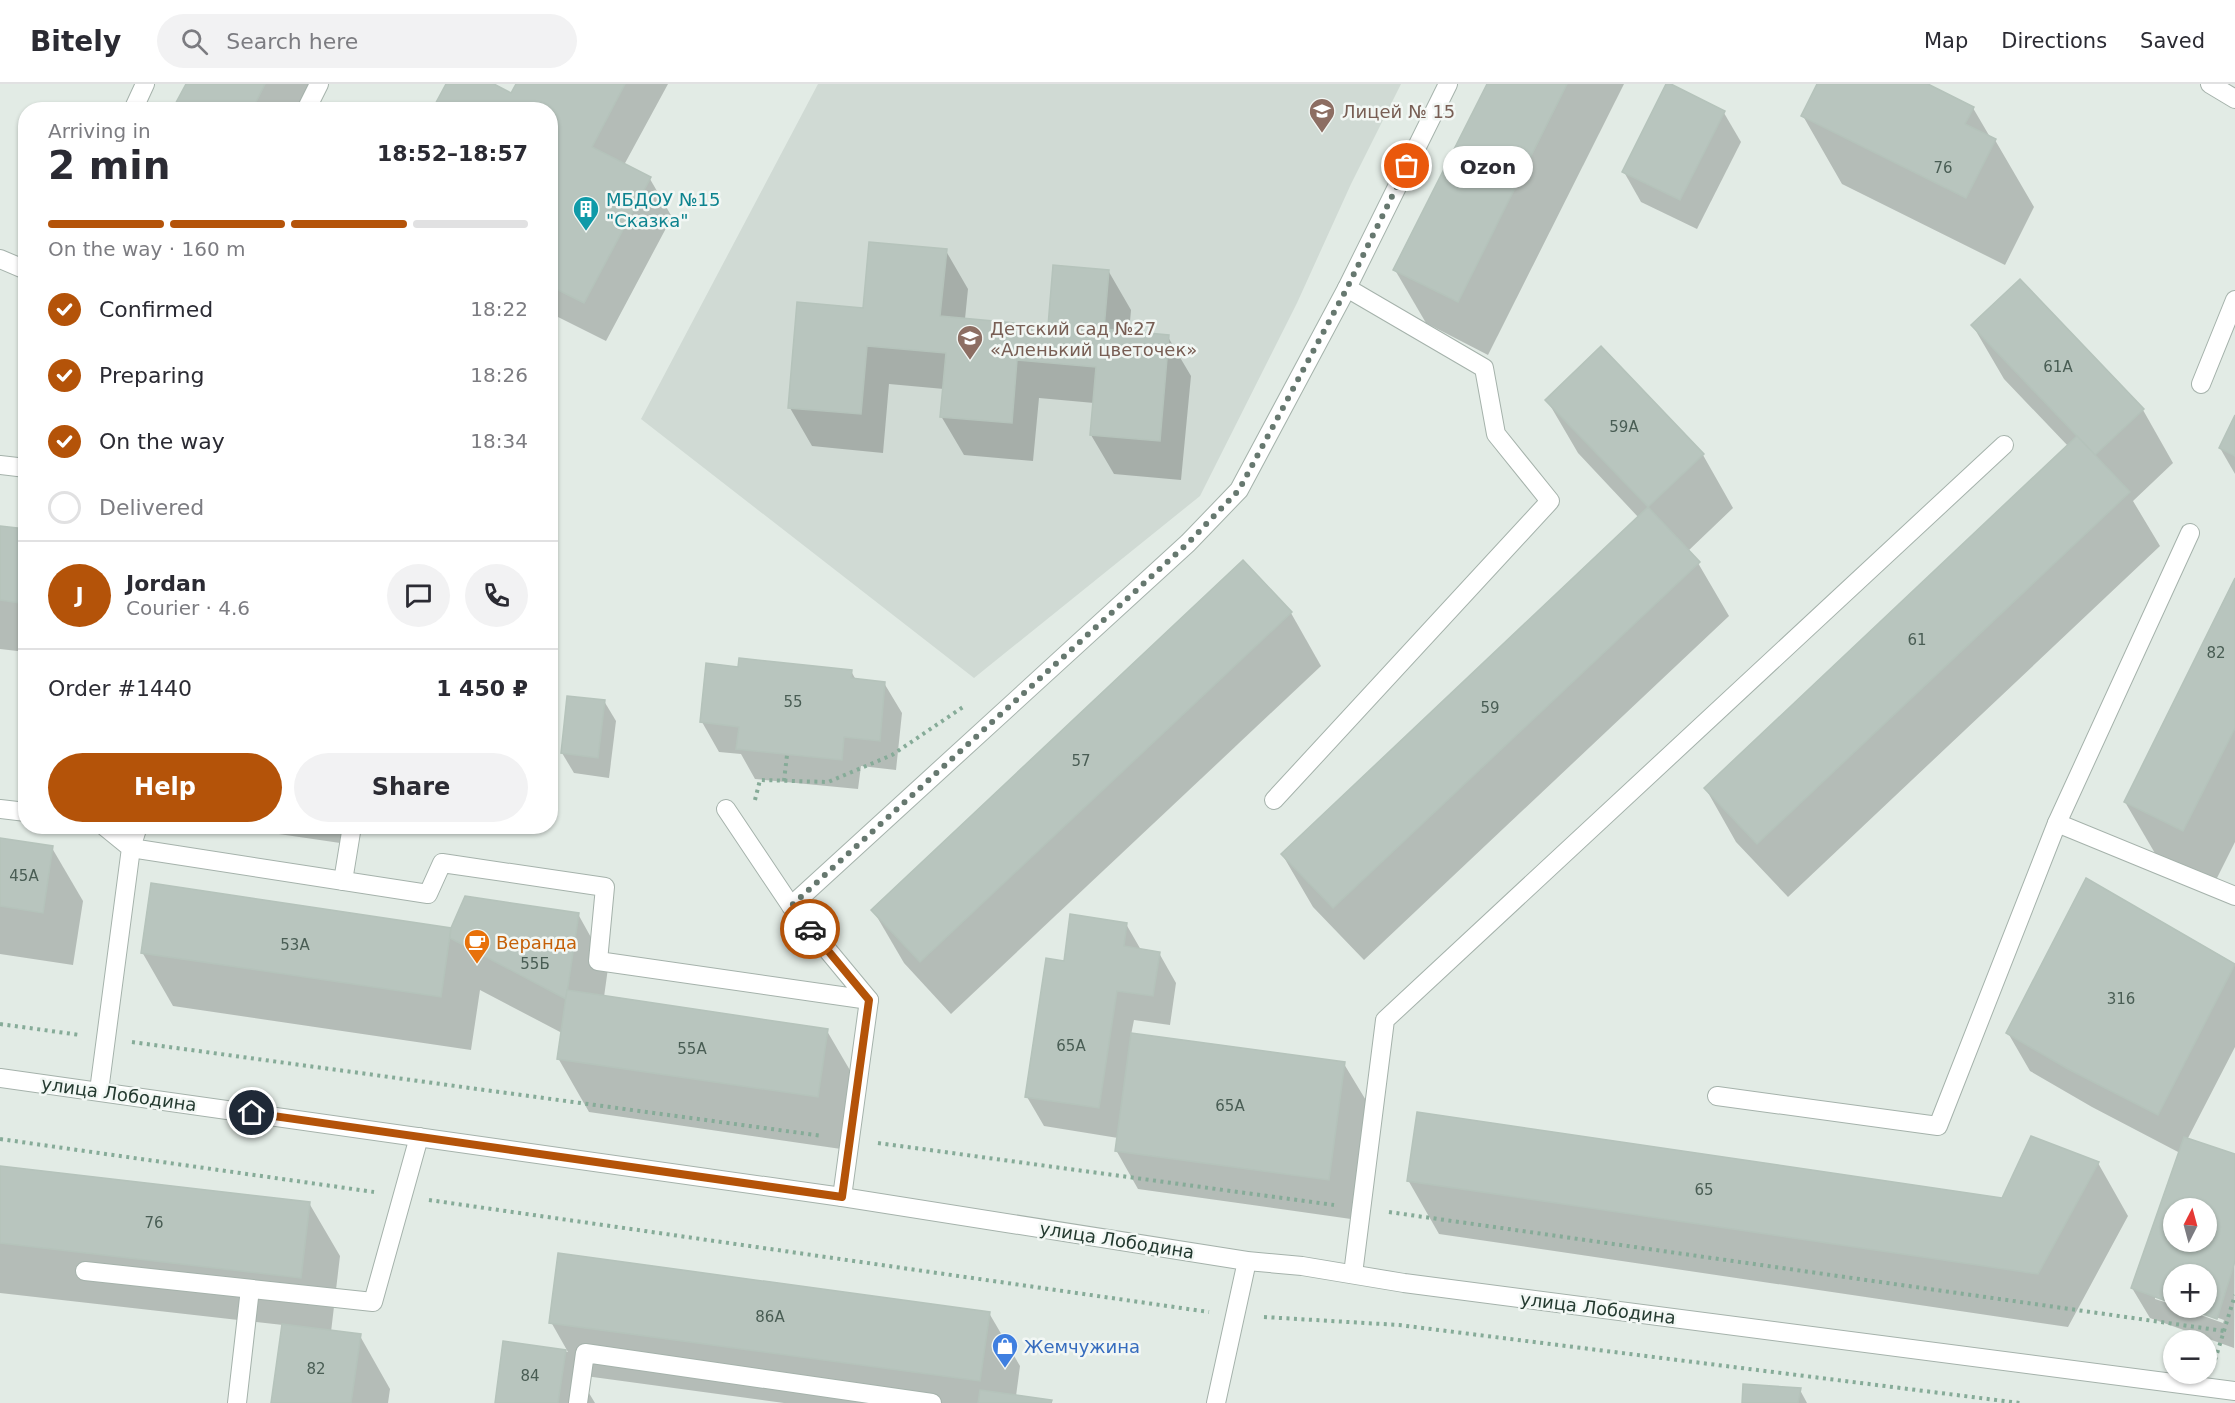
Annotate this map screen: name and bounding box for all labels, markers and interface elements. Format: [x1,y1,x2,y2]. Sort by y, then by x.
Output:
search box [157,14,577,68]
text: Bitely [30,25,121,58]
icon: search [178,25,211,58]
text: Search here [226,29,358,54]
text: Map [1924,29,1968,53]
text: Directions [2001,29,2107,53]
text: Saved [2140,29,2205,53]
school or university icon: Лицей № 15 [1307,96,1337,134]
place label: Лицей № 15 [1342,101,1455,122]
text: Arriving in [48,119,151,143]
pin [1381,140,1432,191]
text: 18:52–18:57 [377,141,528,166]
text: 2 min [48,143,170,188]
callout: Ozon [1443,145,1533,187]
icon: bag [1390,149,1423,182]
text: Ozon [1460,155,1516,179]
house number: 76 [1933,159,1953,177]
place label: МБДОУ №15 "Сказка" [606,189,720,231]
building icon: МБДОУ №15 "Сказка" [571,194,601,232]
text: On the way · 160 m [48,237,246,261]
icon: check [48,293,81,326]
text: Confirmed [99,297,213,322]
text: 18:22 [470,297,528,321]
place label: Детский сад №27 «Аленький цветочек» [990,318,1197,360]
school or university icon: Детский сад №27 «Аленький цветочек» [955,323,985,361]
house number: 61А [2043,358,2073,376]
icon: check [48,359,81,392]
text: Preparing [99,363,205,388]
text: 18:26 [470,363,528,387]
house number: 59А [1609,418,1639,436]
icon: check [48,425,81,458]
text: On the way [99,429,225,454]
text: 18:34 [470,429,528,453]
text: Delivered [99,495,204,520]
button: chat [387,564,450,627]
button: phone [465,564,528,627]
text: Jordan [126,571,206,596]
text: J [75,583,84,608]
text: Courier · 4.6 [126,596,250,620]
house number: 61 [1907,631,1927,649]
house number: 82 [2206,644,2226,662]
text: Order #1440 [48,676,192,701]
text: 1 450 ₽ [436,676,528,701]
house number: 55 [783,693,803,711]
house number: 59 [1480,699,1500,717]
house number: 57 [1071,752,1091,770]
button: Help [48,753,282,822]
button: Share [294,753,528,822]
house number: 45А [9,867,39,885]
courier [780,899,840,959]
icon: car [794,913,827,946]
cafe icon: Веранда [462,927,492,965]
place label: Веранда [496,932,577,953]
house number: 53А [280,936,310,954]
house number: 55Б [520,955,550,973]
house number: 316 [2107,990,2135,1008]
house number: 65А [1056,1037,1086,1055]
house number: 55А [677,1040,707,1058]
street label: улица Лободина [40,1073,198,1115]
pin [226,1087,277,1138]
icon: home [235,1096,268,1129]
house number: 65А [1215,1097,1245,1115]
house number: 65 [1694,1181,1714,1199]
north arrow [2163,1198,2217,1252]
map controls [2163,1198,2217,1384]
house number: 76 [144,1214,164,1232]
street label: улица Лободина [1038,1217,1196,1263]
button: + [2163,1264,2217,1318]
street label: улица Лободина [1519,1288,1677,1328]
house number: 86А [755,1308,785,1326]
button: − [2163,1330,2217,1384]
shop icon: Жемчужина [990,1331,1020,1369]
place label: Жемчужина [1024,1336,1140,1357]
house number: 82 [306,1360,326,1378]
house number: 84 [520,1367,540,1385]

